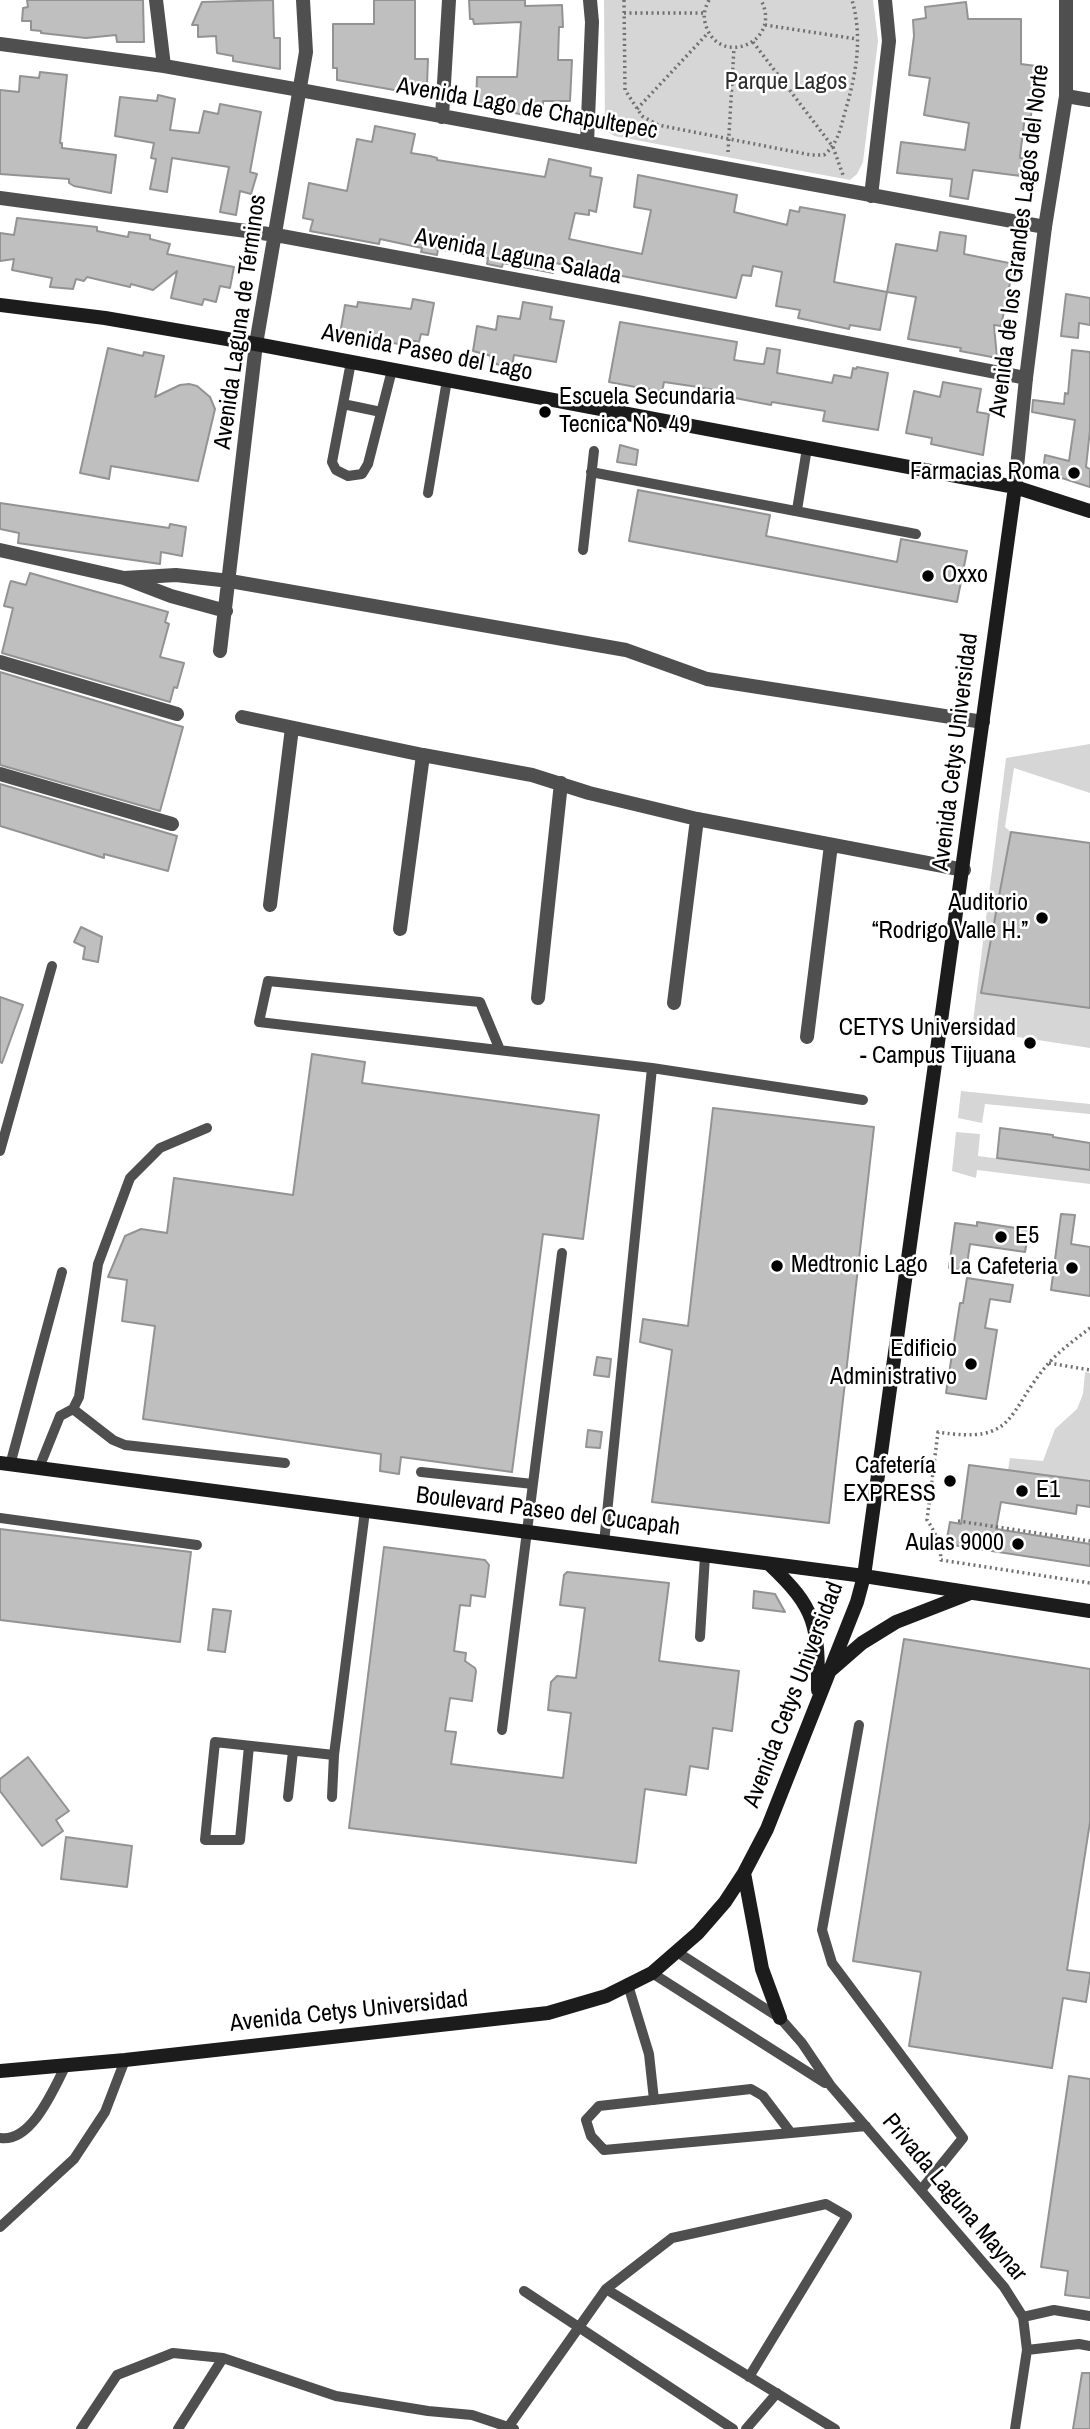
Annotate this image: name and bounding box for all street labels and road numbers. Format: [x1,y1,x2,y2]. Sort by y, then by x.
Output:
street label: Avenida de los Grandes Lagos del Norte [984,63,1056,419]
street label: Avenida Lago de Chapultepec [394,72,660,146]
street label: Avenida Laguna de Términos [209,193,273,451]
street label: Avenida Laguna Salada [412,223,624,291]
street label: Avenida Paseo del Lago [319,318,535,388]
street label: Avenida Cetys Universidad [927,632,985,872]
street label: Boulevard Paseo del Cucapah [414,1482,682,1542]
street label: Avenida Cetys Universidad [738,1578,850,1812]
street label: Avenida Cetys Universidad [229,1985,469,2039]
street label: Privada Laguna Maynar [875,2108,1033,2288]

